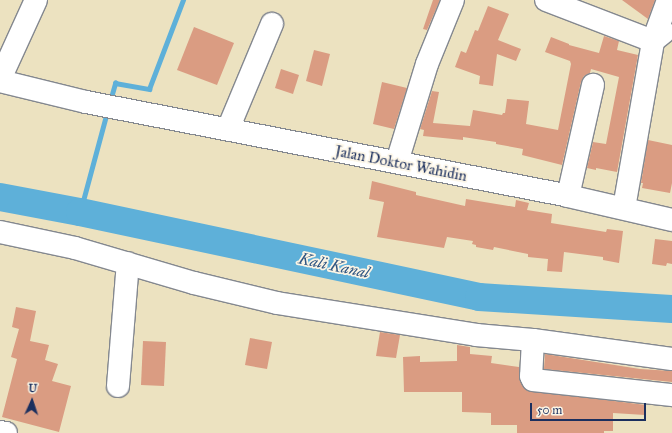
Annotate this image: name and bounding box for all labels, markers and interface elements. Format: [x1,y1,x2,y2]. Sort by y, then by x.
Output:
street label: Jalan Doktor Wahidin [334,142,468,186]
water label: Kali Kanal [297,249,371,283]
north arrow [12,381,52,421]
text: U [28,382,37,395]
scale bar [532,395,648,421]
text: 50 m [537,403,562,417]

